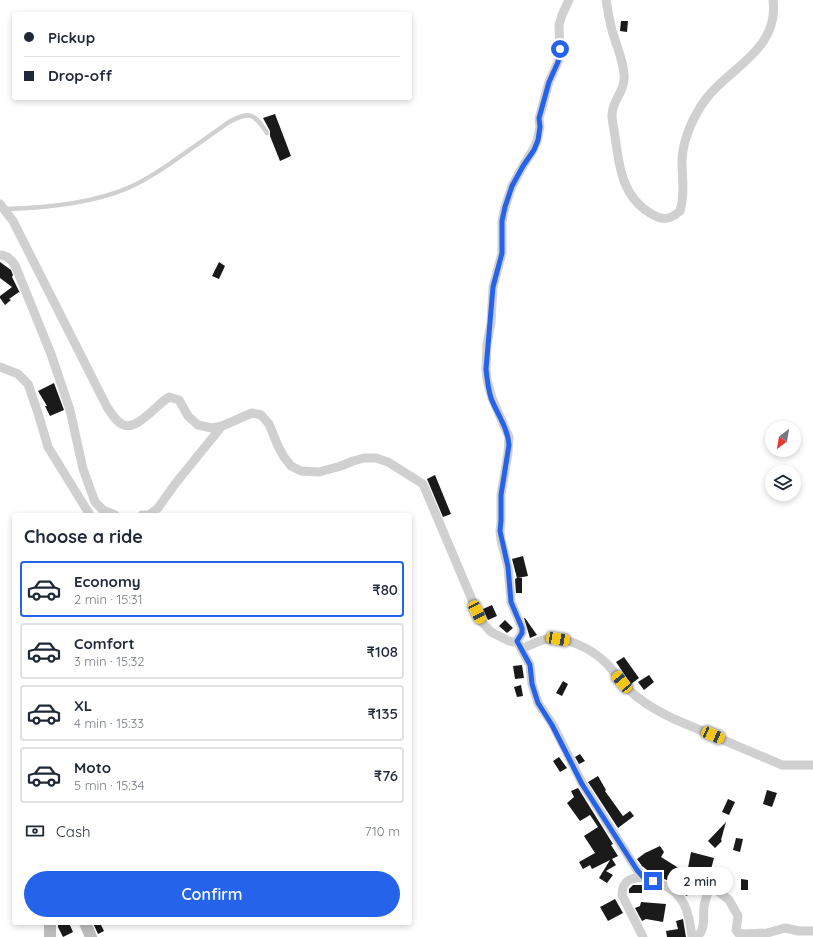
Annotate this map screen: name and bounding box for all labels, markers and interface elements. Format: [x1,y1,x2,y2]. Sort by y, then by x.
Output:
text: Pickup [48,28,95,47]
route start [551,40,569,58]
text: Drop-off [48,66,112,85]
north arrow [765,421,801,457]
map controls [765,421,801,501]
button: layers [765,465,801,501]
text: Choose a ride [24,525,143,548]
icon: car [26,571,62,607]
text: Economy [74,572,141,591]
text: ₹80 [372,580,398,599]
text: 2 min · 15:31 [74,591,142,607]
car [466,599,488,625]
car [545,631,571,647]
icon: car [26,633,62,669]
text: Comfort [74,634,135,653]
text: ₹108 [367,642,398,661]
text: 3 min · 15:32 [74,653,145,669]
car [610,669,634,695]
icon: car [26,695,62,731]
text: XL [74,696,92,715]
text: ₹135 [367,704,398,723]
text: 4 min · 15:33 [74,715,144,731]
car [700,725,726,745]
icon: car [26,757,62,793]
text: Moto [74,758,111,777]
text: ₹76 [374,766,398,785]
text: 5 min · 15:34 [74,777,144,793]
icon: cash [24,820,46,842]
text: Cash [56,822,90,841]
text: 710 m [365,823,400,839]
callout: 2 min [667,867,733,895]
button: Confirm [24,871,400,917]
route end [644,872,662,890]
text: 2 min [683,873,717,889]

